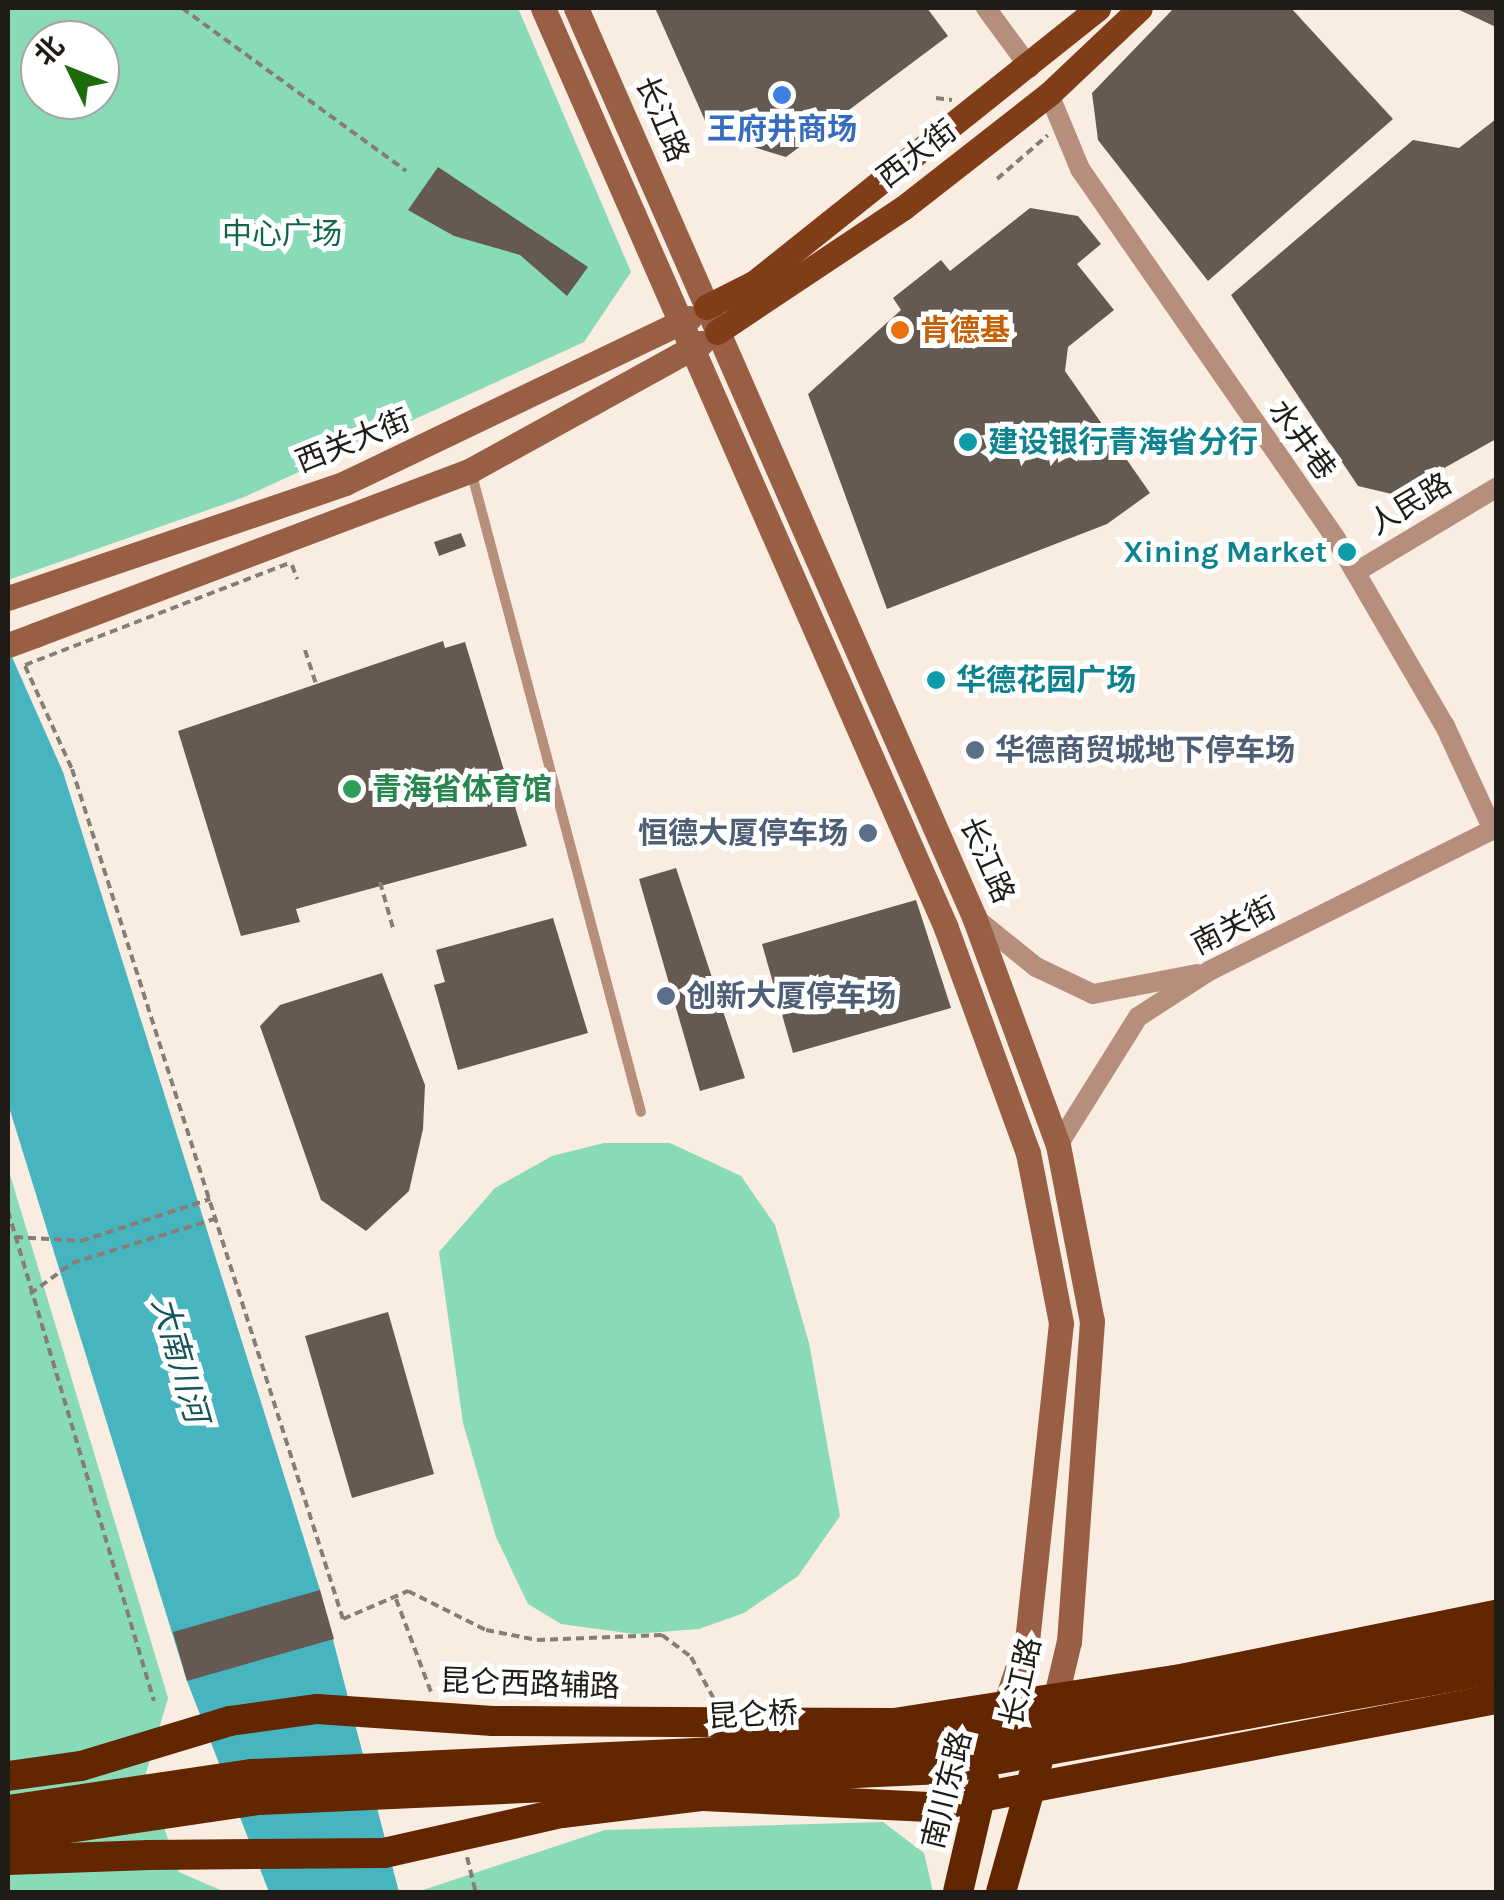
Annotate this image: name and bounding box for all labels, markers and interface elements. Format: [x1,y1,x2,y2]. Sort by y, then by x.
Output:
north arrow [20,20,120,120]
text: 北 [28,29,71,72]
street label: 长江路 [628,71,696,167]
marker: 王府井商场 [771,84,793,106]
place label: 王府井商场 [707,111,857,147]
street label: 西大街 [870,113,964,195]
park label: 中心广场 [222,216,342,252]
place label: 肯德基 [920,312,1010,348]
marker: 肯德基 [889,319,911,341]
street label: 水井巷 [1261,393,1343,487]
street label: 西关大街 [291,402,415,480]
place label: 建设银行青海省分行 [988,424,1258,460]
marker: 建设银行青海省分行 [957,431,979,453]
street label: 人民路 [1362,465,1458,543]
place label: Xining Market [1123,534,1327,570]
marker: Xining Market [1336,541,1358,563]
place label: 华德花园广场 [956,662,1136,698]
marker: 华德花园广场 [925,669,947,691]
place label: 华德商贸城地下停车场 [995,732,1295,768]
marker: 华德商贸城地下停车场 [964,739,986,761]
place label: 青海省体育馆 [372,771,552,807]
marker: 青海省体育馆 [341,778,363,800]
street label: 长江路 [952,812,1022,908]
place label: 恒德大厦停车场 [638,815,848,851]
marker: 恒德大厦停车场 [857,822,879,844]
street label: 南关街 [1186,890,1282,962]
place label: 创新大厦停车场 [686,978,896,1014]
marker: 创新大厦停车场 [655,985,677,1007]
water label: 大南川河 [143,1293,215,1427]
street label: 长江路 [993,1634,1049,1730]
street label: 昆仑西路辅路 [439,1663,621,1705]
street label: 昆仑桥 [707,1695,799,1735]
street label: 南川东路 [915,1727,979,1853]

